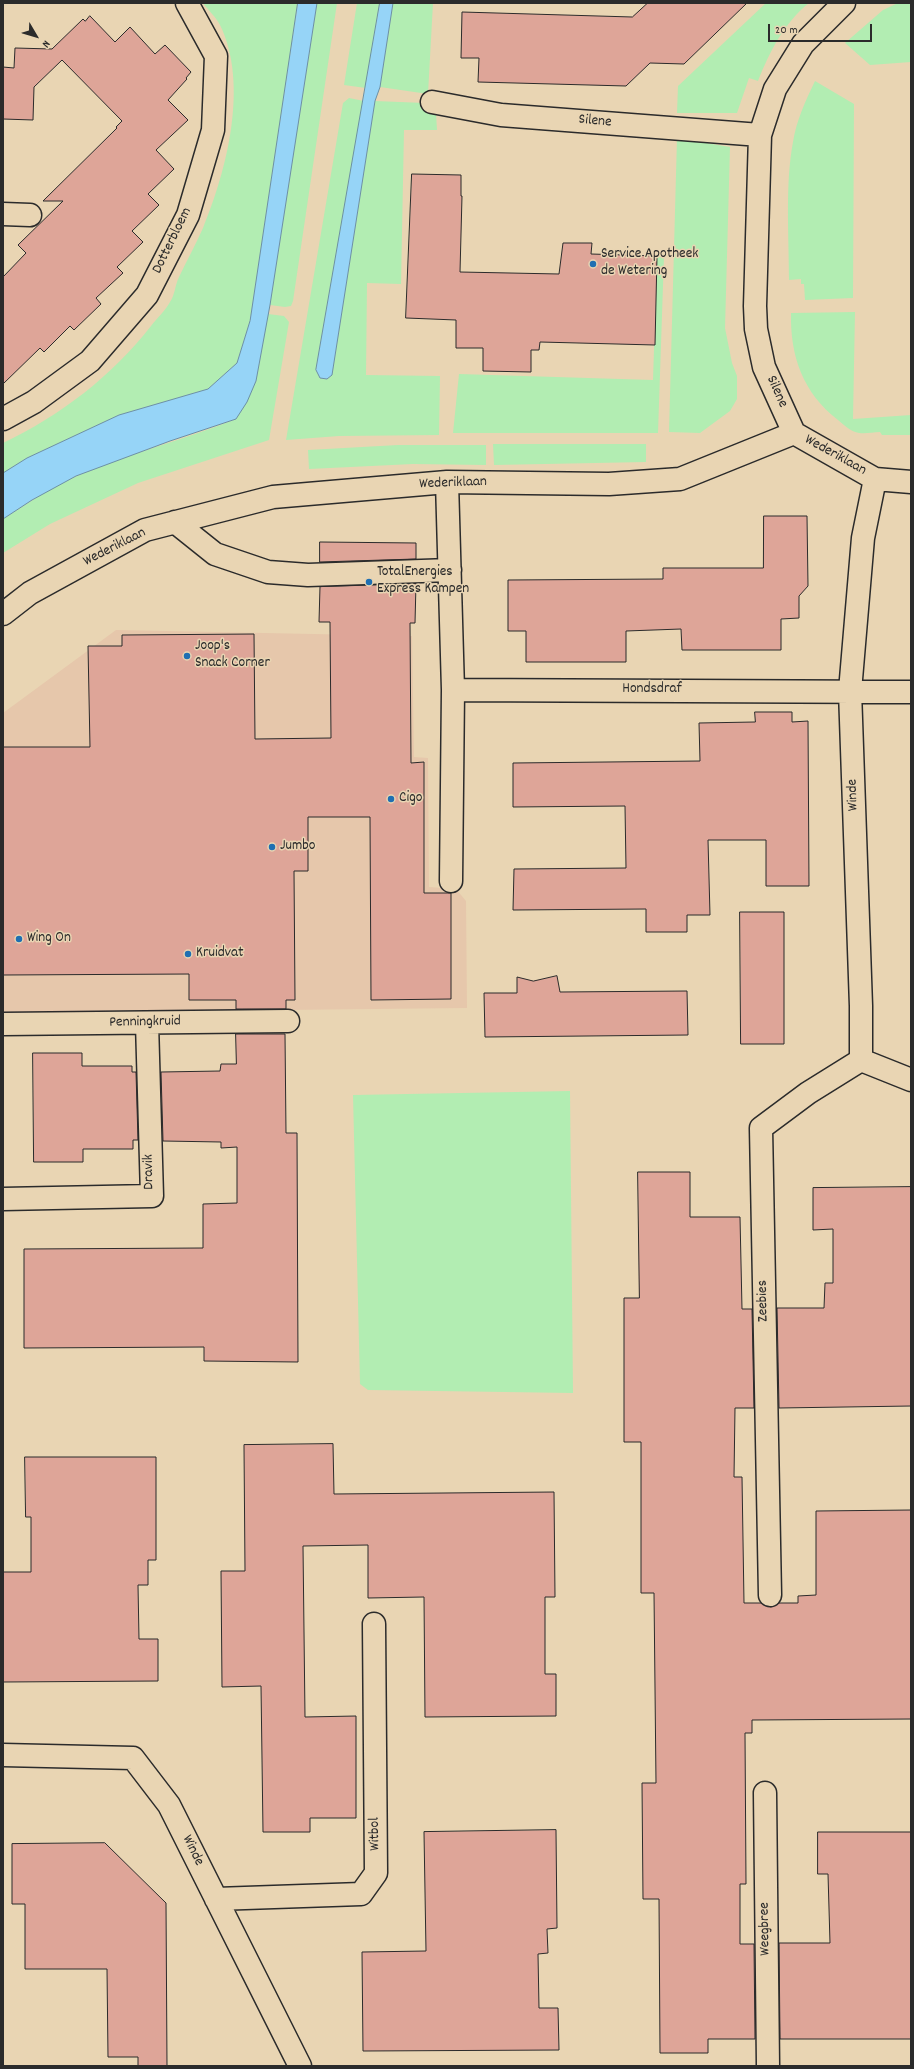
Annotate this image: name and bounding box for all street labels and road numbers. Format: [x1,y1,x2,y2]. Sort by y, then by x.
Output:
street label: Silene [578,112,612,132]
street label: Dotterbloem [149,205,197,277]
street label: Silene [761,373,791,411]
street label: Wederiklaan [801,432,869,480]
street label: Wederiklaan [419,474,487,494]
street label: Wederiklaan [81,525,149,571]
street label: Hondsdraf [622,681,682,699]
street label: Winde [844,779,864,811]
street label: Penningkruid [109,1013,181,1033]
street label: Dravik [141,1154,159,1190]
street label: Zeebies [755,1280,773,1322]
street label: Witbol [367,1817,385,1851]
street label: Winde [177,1833,207,1869]
street label: Weegbree [757,1902,775,1956]

